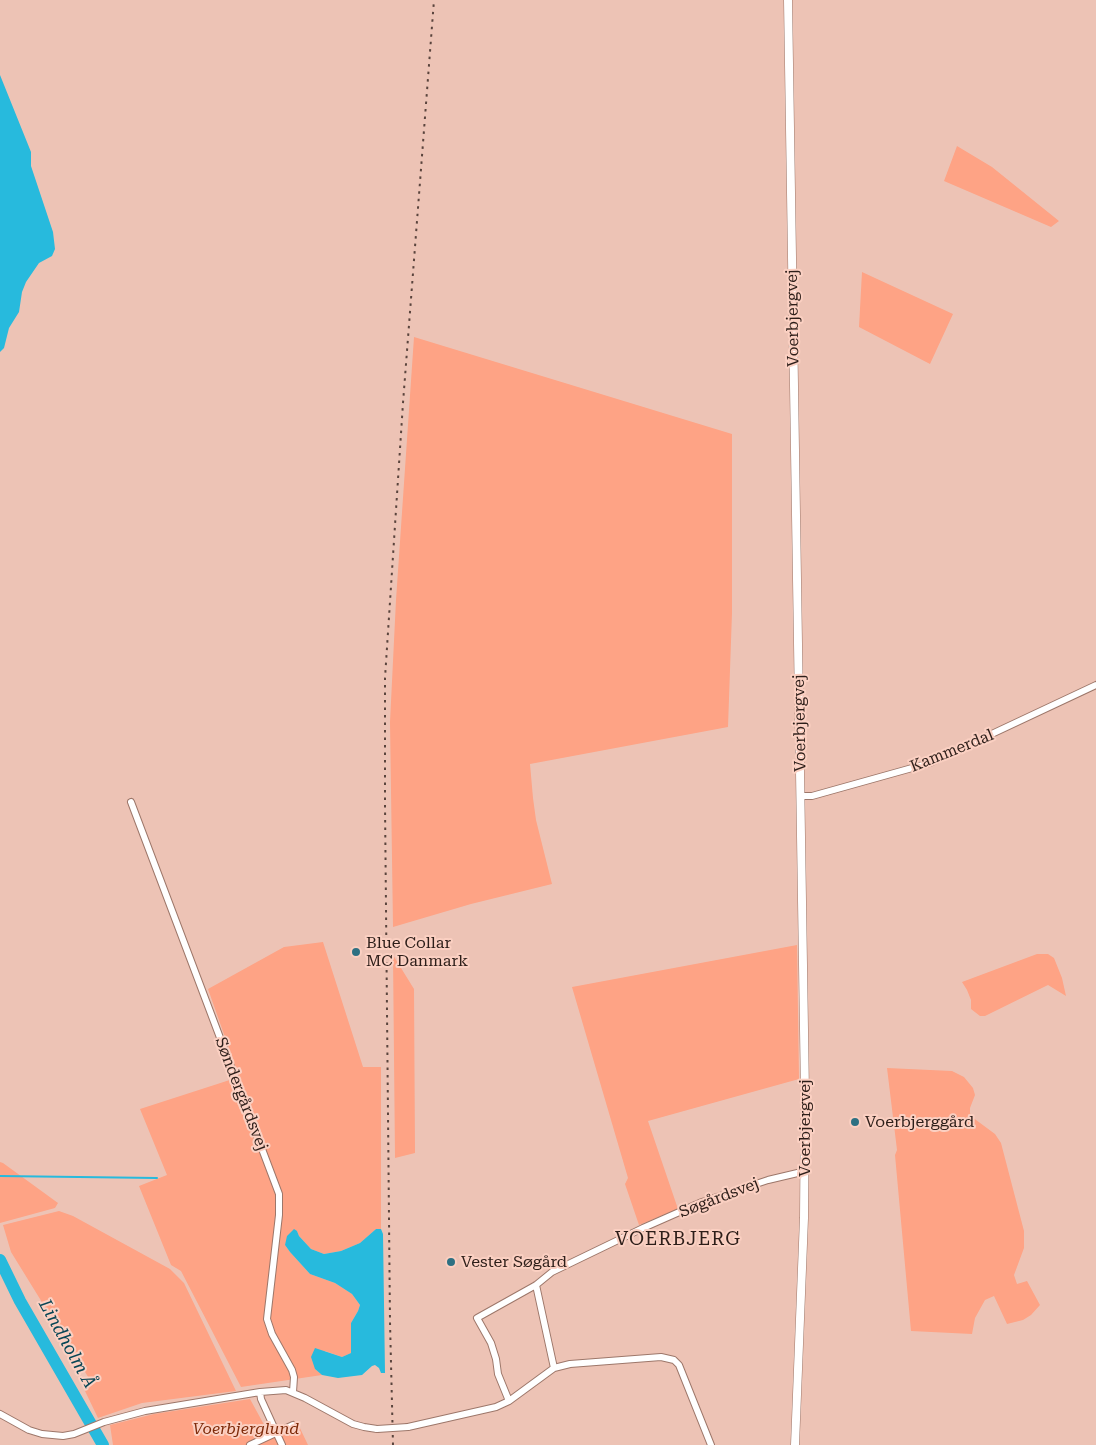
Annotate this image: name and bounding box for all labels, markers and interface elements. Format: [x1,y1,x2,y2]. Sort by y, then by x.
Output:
street label: Voerbjergvej [783,269,803,367]
street label: Voerbjergvej [790,674,810,772]
street label: Kammerdal [907,726,997,776]
place label: Blue Collar MC Danmark [366,933,468,971]
marker: Blue Collar MC Danmark [350,946,362,958]
street label: Søndergårdsvej [211,1035,271,1153]
street label: Voerbjergvej [795,1079,815,1177]
place label: Voerbjerggård [865,1112,974,1132]
marker: Voerbjerggård [849,1116,861,1128]
street label: Søgårdsvej [676,1174,762,1222]
district label: VOERBJERG [614,1228,742,1250]
place label: Vester Søgård [461,1252,567,1272]
marker: Vester Søgård [445,1256,457,1268]
water label: Lindholm Å [34,1296,100,1392]
park label: Voerbjerglund [193,1419,299,1439]

